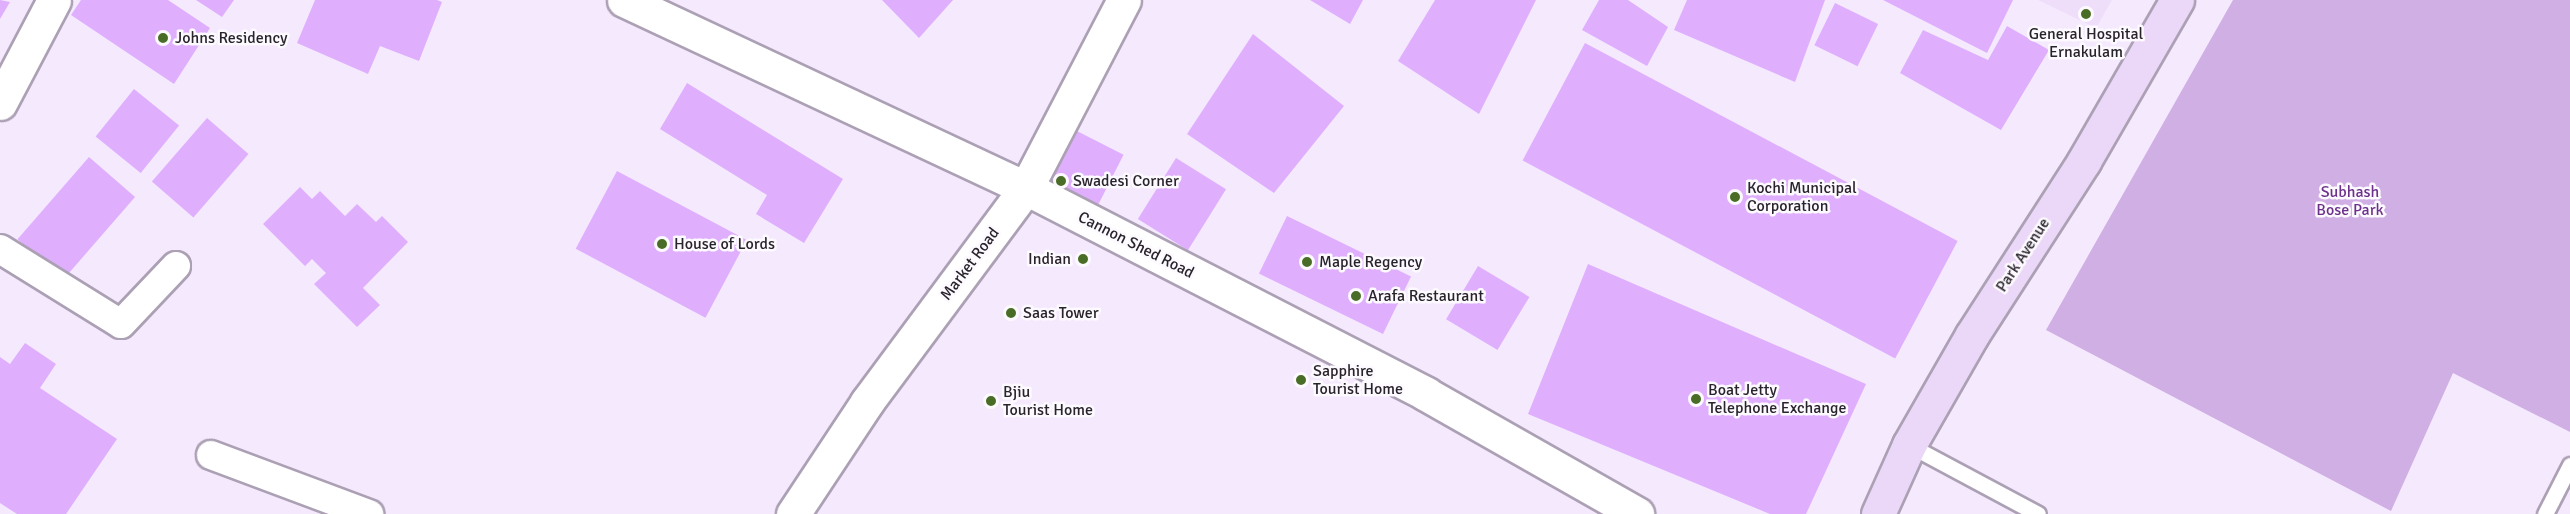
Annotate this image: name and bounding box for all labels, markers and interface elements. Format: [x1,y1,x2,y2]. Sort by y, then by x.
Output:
marker: General Hospital Ernakulam [2077,5,2095,23]
place label: General Hospital Ernakulam [2029,24,2143,62]
place label: Johns Residency [175,28,287,48]
marker: Johns Residency [156,31,170,45]
place label: Swadesi Corner [1073,171,1179,191]
marker: Swadesi Corner [1054,174,1068,188]
place label: Kochi Municipal Corporation [1747,178,1857,216]
park label: Subhash Bose Park [2316,182,2384,220]
marker: Kochi Municipal Corporation [1728,190,1742,204]
street label: Cannon Shed Road [1075,207,1197,283]
street label: Park Avenue [1992,214,2054,296]
street label: Market Road [936,224,1004,304]
place label: House of Lords [674,234,775,254]
marker: House of Lords [655,237,669,251]
place label: Indian [1028,249,1071,269]
marker: Indian [1076,252,1090,266]
place label: Maple Regency [1319,252,1422,272]
marker: Maple Regency [1300,255,1314,269]
place label: Arafa Restaurant [1368,286,1484,306]
marker: Arafa Restaurant [1349,289,1363,303]
place label: Saas Tower [1023,303,1099,323]
marker: Saas Tower [1004,306,1018,320]
place label: Sapphire Tourist Home [1313,361,1403,399]
marker: Sapphire Tourist Home [1294,373,1308,387]
place label: Boat Jetty Telephone Exchange [1708,380,1847,418]
place label: Bjiu Tourist Home [1003,382,1093,420]
marker: Boat Jetty Telephone Exchange [1689,392,1703,406]
marker: Bjiu Tourist Home [984,394,998,408]

